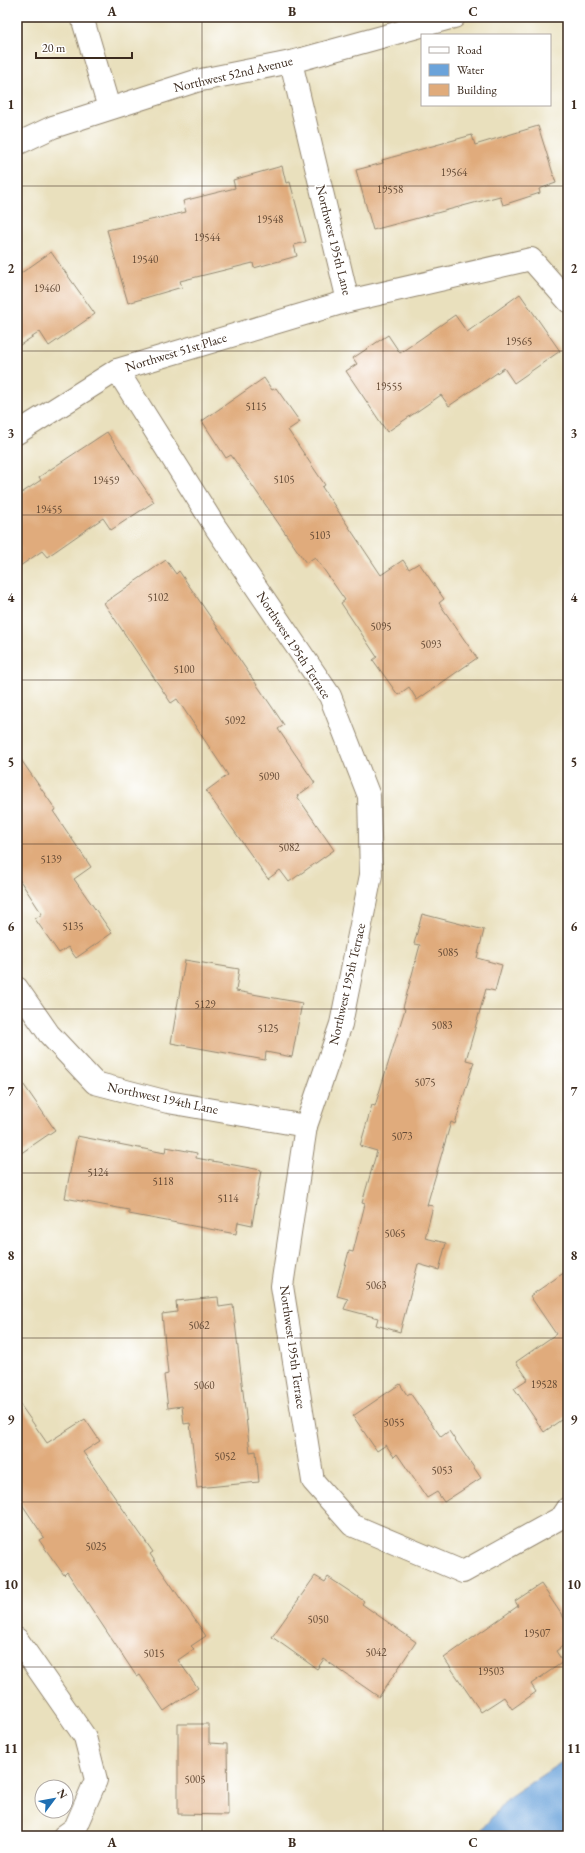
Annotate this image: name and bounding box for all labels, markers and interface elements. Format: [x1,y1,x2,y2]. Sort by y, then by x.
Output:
text: A [106,3,117,20]
text: B [288,3,296,20]
text: C [468,3,478,20]
scale bar [36,34,132,60]
legend [421,34,551,106]
text: 20 m [42,40,66,56]
text: Road [457,42,483,58]
street label: Northwest 52nd Avenue [172,52,294,96]
text: Water [457,62,484,78]
text: Building [457,82,498,98]
text: 1 [8,96,15,113]
text: 1 [571,96,578,113]
house number: 19564 [441,165,468,179]
house number: 19558 [377,182,403,196]
street label: Northwest 195th Lane [312,183,356,297]
house number: 19548 [257,212,283,226]
house number: 19544 [194,230,221,244]
house number: 19540 [132,252,158,266]
text: 2 [8,260,15,277]
text: 2 [571,260,578,277]
house number: 19460 [34,281,60,295]
street label: Northwest 51st Place [123,329,229,375]
house number: 19565 [506,334,532,348]
house number: 19555 [376,379,402,393]
house number: 5115 [245,399,267,413]
text: 3 [8,425,15,442]
text: 3 [571,425,578,442]
house number: 5105 [273,472,295,486]
house number: 19459 [93,473,120,487]
house number: 19455 [36,502,62,516]
house number: 5103 [309,528,331,542]
street label: Northwest 195th Terrace [253,588,335,702]
text: 4 [8,589,15,606]
text: 4 [571,589,578,606]
house number: 5102 [147,590,169,604]
house number: 5095 [370,619,392,633]
house number: 5093 [420,637,442,651]
house number: 5100 [173,662,195,676]
house number: 5092 [224,713,246,727]
text: 5 [8,754,14,771]
text: 5 [571,754,577,771]
house number: 5090 [258,769,280,783]
house number: 5082 [278,840,300,854]
house number: 5139 [40,852,62,866]
text: 6 [8,918,15,935]
text: 6 [571,918,578,935]
house number: 5135 [62,919,84,933]
street label: Northwest 195th Terrace [325,921,369,1047]
house number: 5085 [437,945,459,959]
house number: 5129 [194,997,216,1011]
house number: 5083 [431,1018,453,1032]
house number: 5125 [257,1021,279,1035]
house number: 5075 [414,1075,436,1089]
street label: Northwest 194th Lane [106,1078,220,1118]
text: 7 [8,1083,15,1100]
text: 7 [571,1083,578,1100]
house number: 5073 [391,1129,413,1143]
house number: 5124 [87,1165,109,1179]
house number: 5118 [152,1174,174,1188]
house number: 5114 [217,1191,239,1205]
house number: 5065 [384,1226,406,1240]
text: 8 [8,1247,15,1264]
text: 8 [571,1247,578,1264]
house number: 5063 [365,1278,387,1292]
street label: Northwest 195th Terrace [276,1284,310,1410]
house number: 5062 [188,1318,210,1332]
house number: 19528 [531,1377,557,1391]
house number: 5060 [193,1378,215,1392]
text: 9 [8,1411,15,1428]
text: 9 [571,1411,578,1428]
house number: 5055 [383,1415,405,1429]
house number: 5052 [214,1449,236,1463]
house number: 5053 [431,1463,453,1477]
house number: 5025 [85,1539,107,1553]
text: 10 [4,1576,18,1593]
text: 10 [567,1576,581,1593]
house number: 5050 [307,1612,329,1626]
house number: 19507 [524,1626,551,1640]
house number: 5042 [365,1645,387,1659]
house number: 5015 [143,1646,165,1660]
house number: 19503 [478,1664,504,1678]
text: 11 [4,1740,18,1757]
text: 11 [567,1740,581,1757]
house number: 5005 [184,1772,206,1786]
north arrow [34,1779,74,1819]
text: N [54,1786,71,1801]
text: A [106,1834,117,1851]
text: B [288,1834,296,1851]
text: C [468,1834,478,1851]

